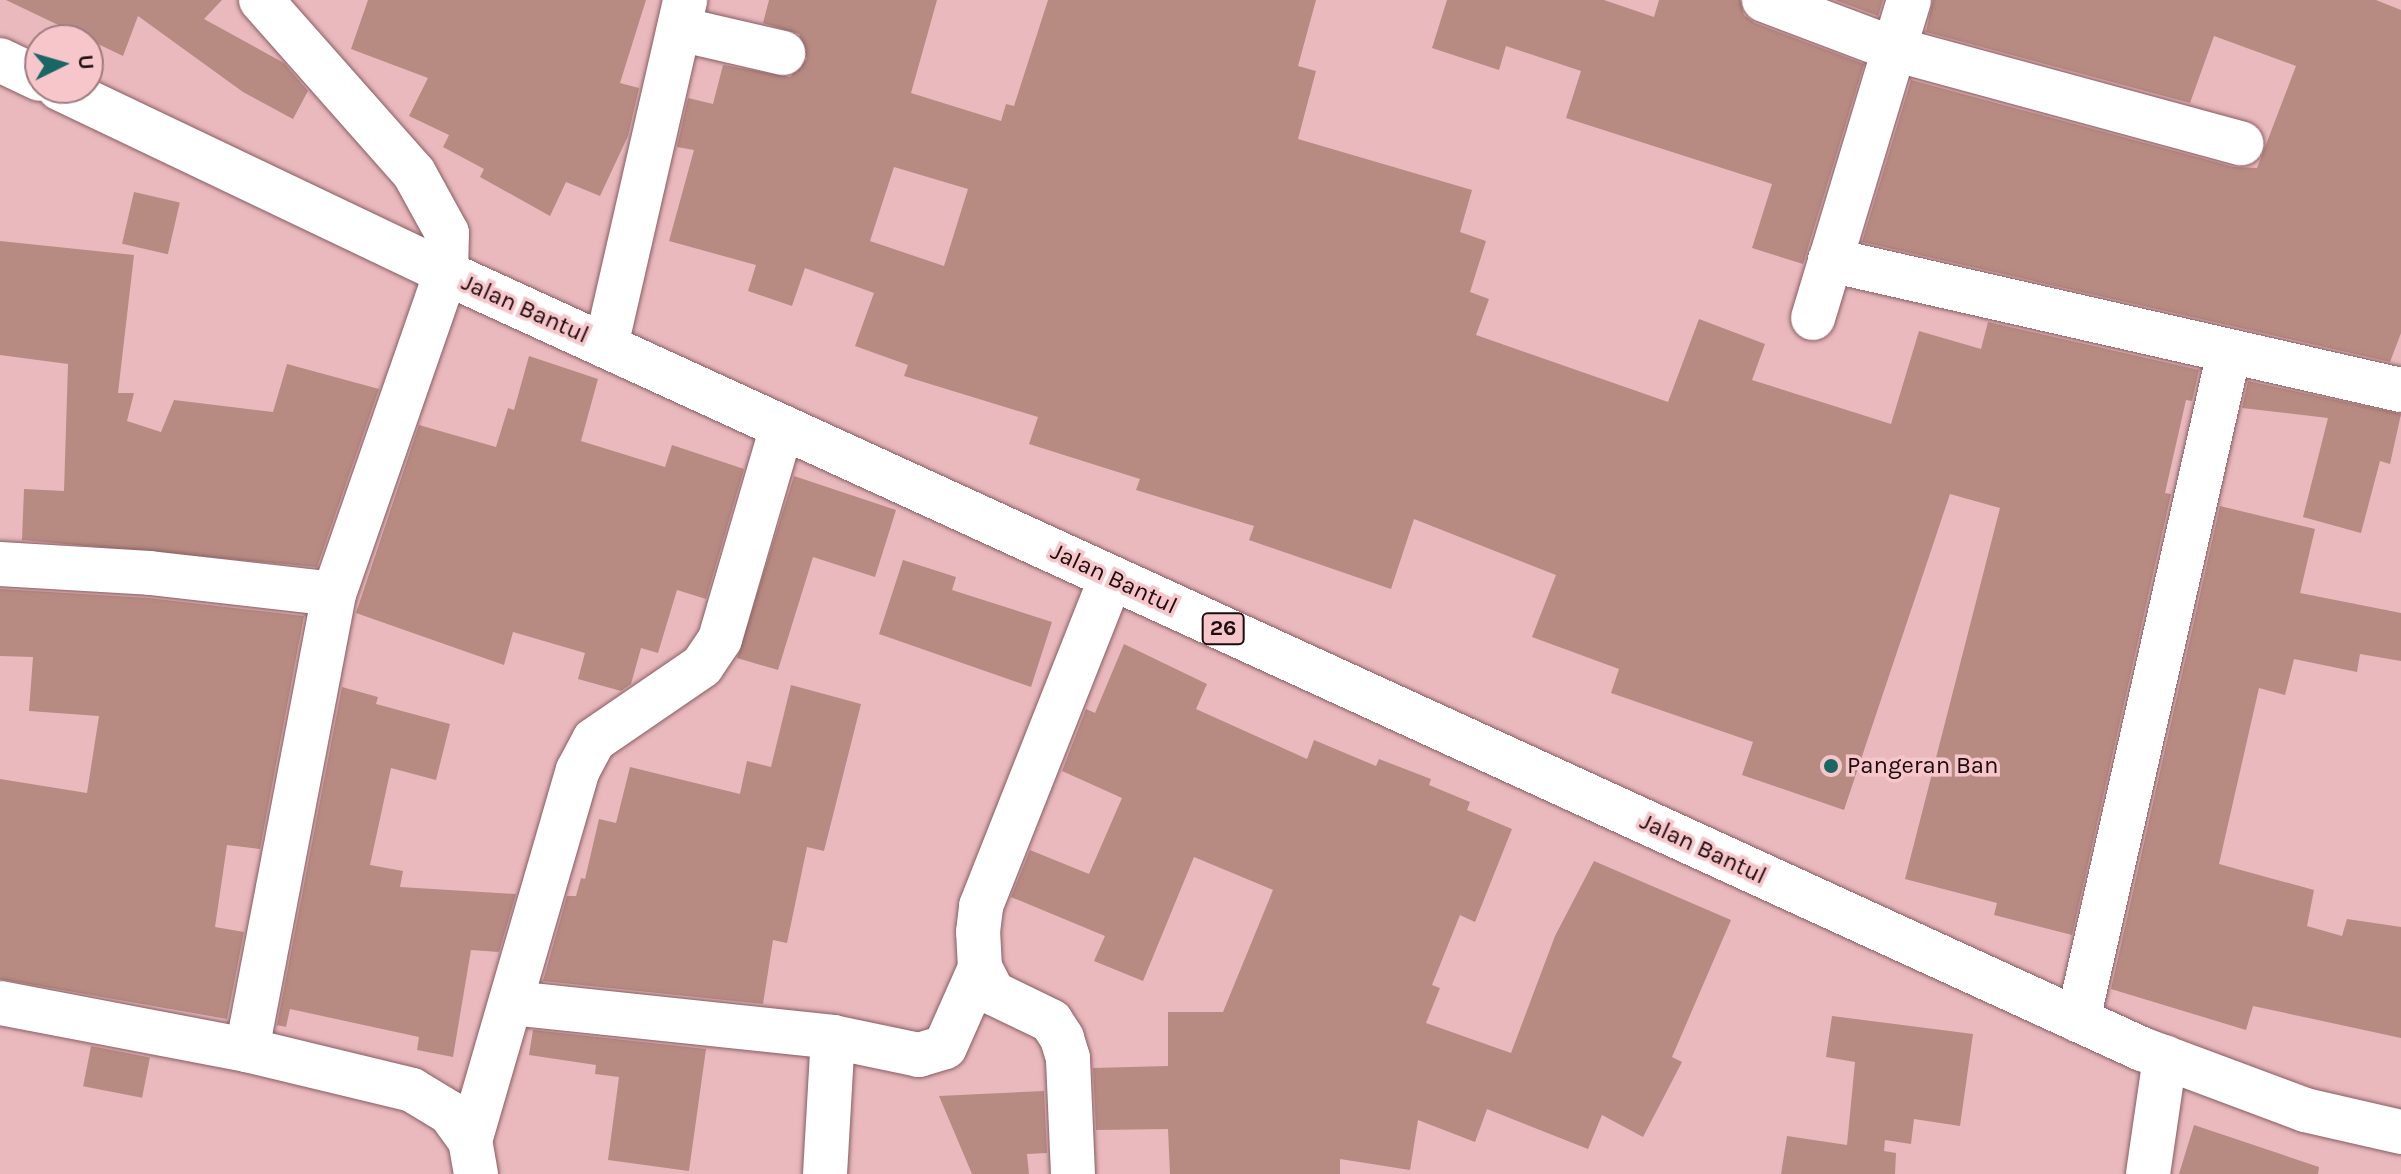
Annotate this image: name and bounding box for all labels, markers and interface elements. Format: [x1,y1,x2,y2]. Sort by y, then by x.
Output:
north arrow [24,24,104,104]
text: U [72,53,100,71]
street label: Jalan Bantul [457,268,593,350]
street label: Jalan Bantul [1046,537,1182,621]
road number: 26 [1201,611,1245,647]
place label: Pangeran Ban [1847,752,1999,780]
marker: Pangeran Ban [1822,757,1840,775]
street label: Jalan Bantul [1635,807,1771,891]

